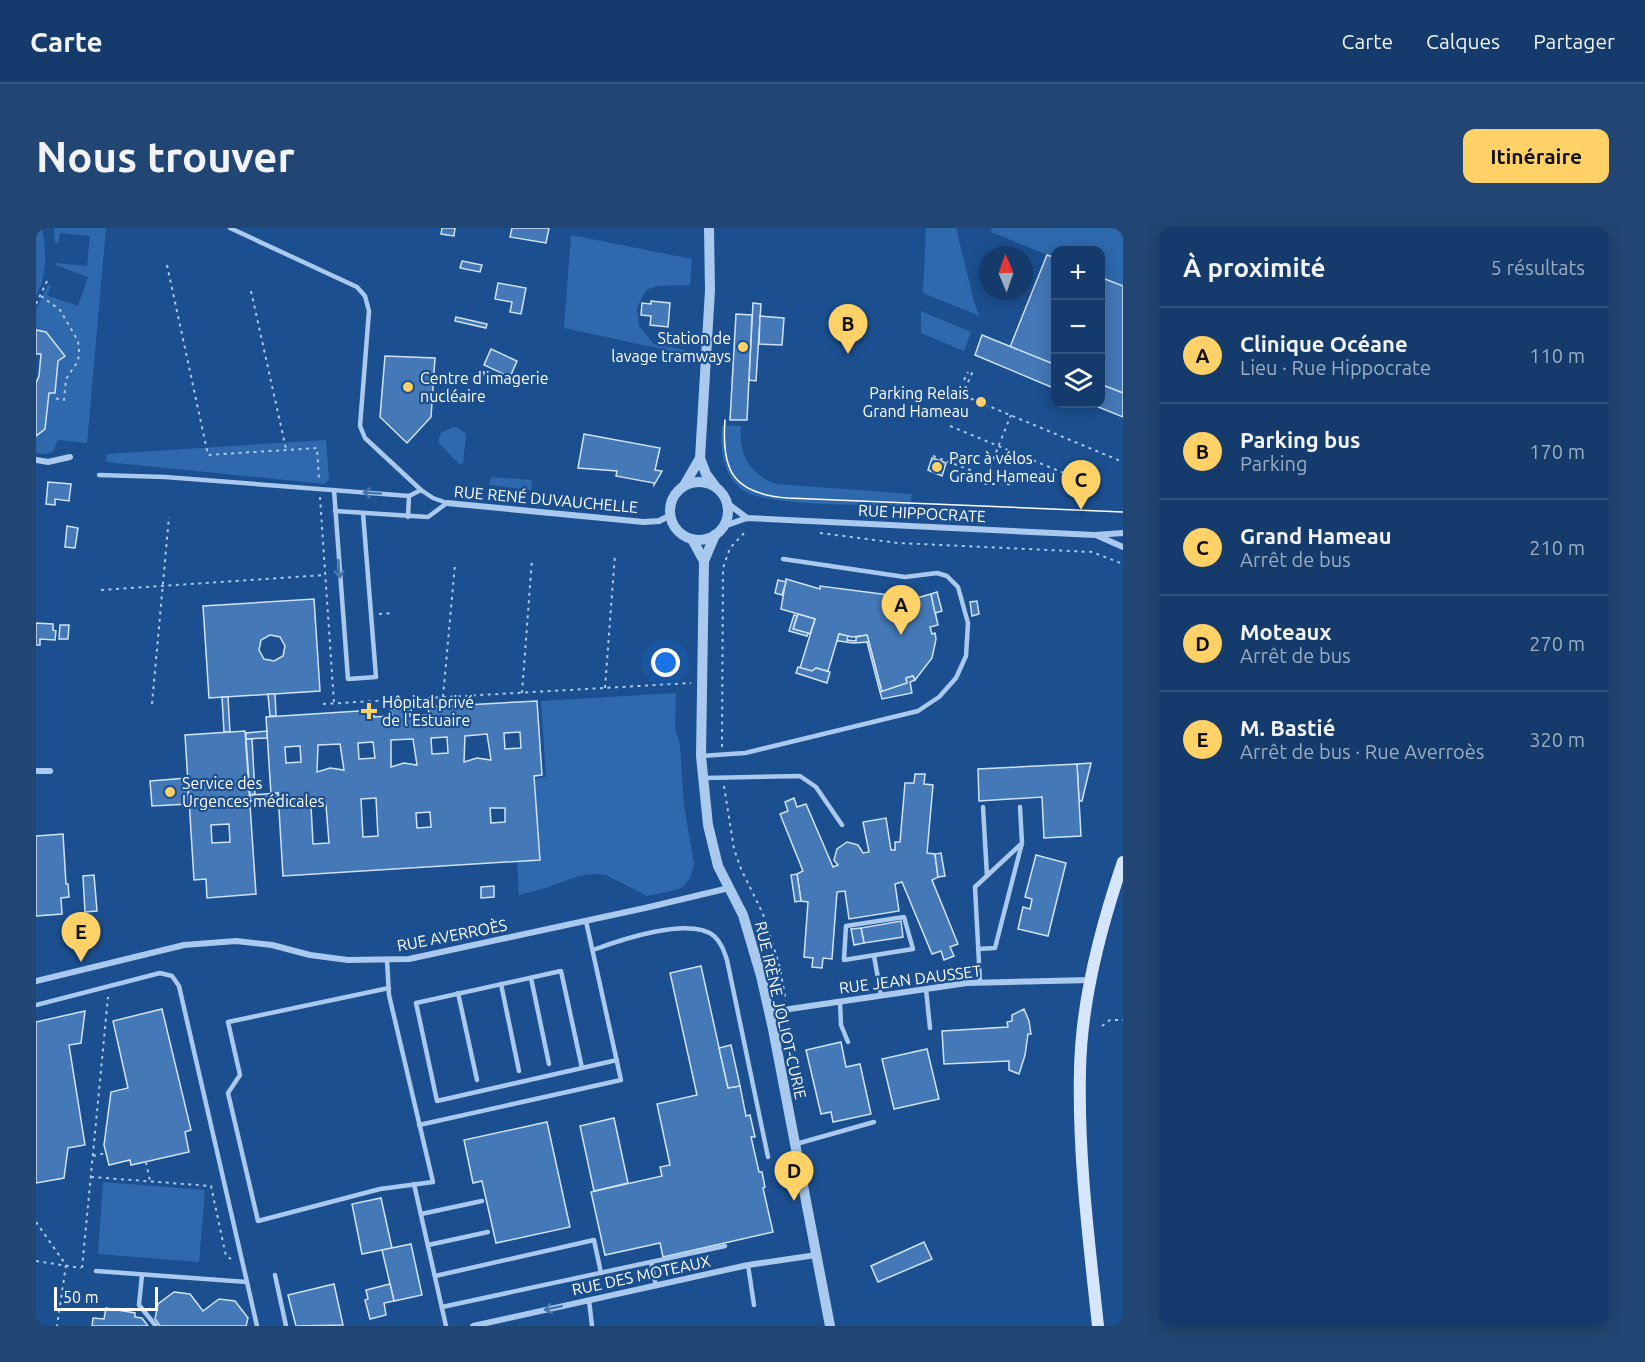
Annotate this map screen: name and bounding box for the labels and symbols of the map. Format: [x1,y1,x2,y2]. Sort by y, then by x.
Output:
north arrow [979,246,1033,300]
pin: B [828,304,868,354]
place label: Station de lavage tramways [611,329,731,365]
marker: Station de lavage tramways [736,340,750,354]
place label: Centre d'imagerie nucléaire [420,369,549,405]
marker: Centre d'imagerie nucléaire [401,380,415,394]
place label: Parking Relais Grand Hameau [863,384,969,420]
marker: Parking Relais Grand Hameau [974,395,988,409]
place label: Parc à vélos Grand Hameau [949,449,1055,485]
marker: Parc à vélos Grand Hameau [930,460,944,474]
pin: C [1062,460,1100,510]
street label: RUE RENÉ DUVAUCHELLE [453,480,639,516]
one-way arrow [362,487,382,498]
street label: RUE HIPPOCRATE [858,501,986,525]
one-way arrow [334,559,345,579]
pin: A [882,586,920,635]
your location [651,648,680,677]
place label: Hôpital privé de l'Estuaire [382,693,474,729]
marker: Hôpital privé de l'Estuaire [360,702,378,720]
place label: Service des Urgences médicales [182,774,325,810]
marker: Service des Urgences médicales [163,785,177,799]
pin: E [62,912,100,962]
street label: RUE AVERROÈS [395,914,509,955]
street label: RUE IRÈNE JOLIOT-CURIE [752,919,812,1101]
street label: RUE JEAN DAUSSET [838,961,982,997]
pin: D [774,1152,813,1201]
street label: RUE DES MOTEAUX [570,1251,712,1298]
scale bar [54,1284,158,1312]
one-way arrow [544,1303,563,1315]

